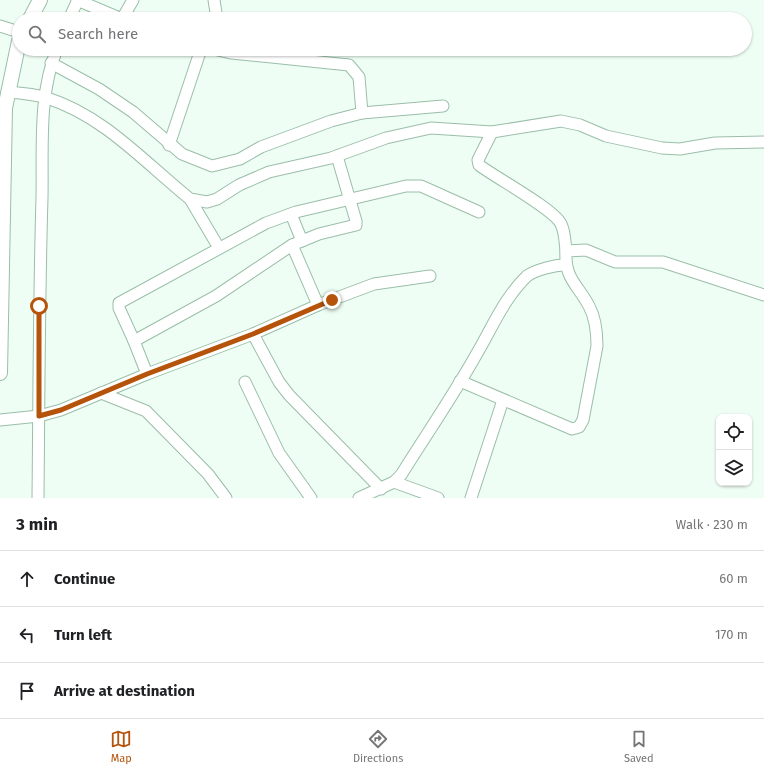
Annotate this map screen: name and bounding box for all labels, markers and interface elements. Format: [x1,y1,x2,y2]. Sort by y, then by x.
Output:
search box [12,12,752,56]
icon: search [26,23,48,45]
text: Search here [58,25,138,43]
route end [323,291,341,309]
route start [30,297,48,315]
map controls [716,414,752,486]
button: locate [716,414,752,450]
button: layers [716,450,752,486]
text: 3 min [16,514,58,535]
text: Walk · 230 m [676,517,748,532]
icon: ahead [16,568,38,590]
text: Continue [54,570,115,588]
text: 60 m [719,571,748,586]
icon: left [16,624,38,646]
text: Turn left [54,626,112,644]
text: 170 m [715,627,748,642]
icon: arrive [16,680,38,702]
text: Arrive at destination [54,682,195,700]
tab: Map [110,728,132,765]
tab: Directions [353,728,403,765]
tab: Saved [624,728,654,765]

